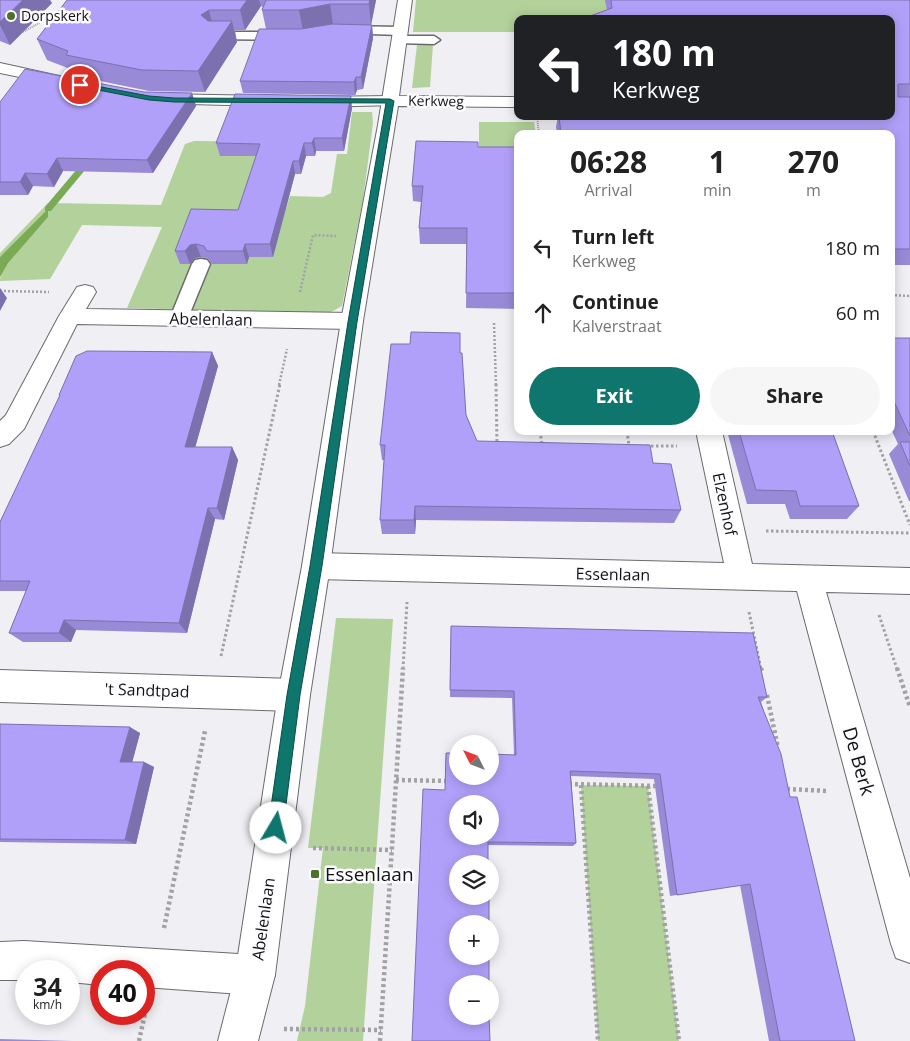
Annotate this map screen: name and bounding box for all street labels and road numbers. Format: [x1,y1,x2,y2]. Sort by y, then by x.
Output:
street label: Kerkweg [408,91,464,110]
street label: Abelenlaan [169,307,253,331]
street label: Elzenhof [708,470,743,539]
street label: Essenlaan [576,562,650,586]
street label: 't Sandtpad [104,678,190,702]
street label: De Berk [837,724,881,798]
street label: Abelenlaan [246,876,280,962]

